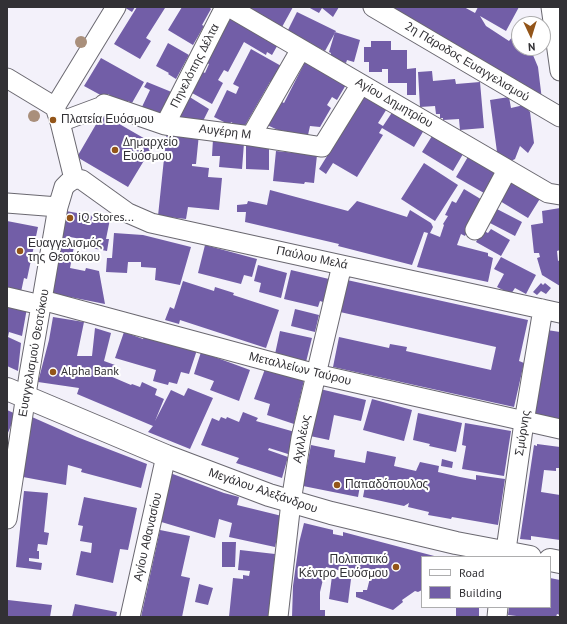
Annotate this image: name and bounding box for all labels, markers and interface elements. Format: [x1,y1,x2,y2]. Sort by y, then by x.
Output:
north arrow [511,16,551,56]
street label: 2η Πάροδος Ευαγγελισμού [402,19,532,105]
street label: Πηνελόπης Δέλτα [168,22,222,110]
text: N [528,40,536,54]
street label: Αγίου Δημητρίου [353,75,435,131]
place label: Πλατεία Ευόσμου [61,113,154,127]
marker: Πλατεία Ευόσμου [48,115,58,125]
street label: Αυγέρη Μ [198,122,252,142]
place label: Δημαρχείο Ευόσμου [123,136,178,164]
marker: Δημαρχείο Ευόσμου [110,145,120,155]
place label: iQ Stores... [78,211,134,225]
marker: iQ Stores... [65,213,75,223]
place label: Ευαγγελισμός της Θεοτόκου [28,237,102,265]
street label: Παύλου Μελά [275,243,349,273]
marker: Ευαγγελισμός της Θεοτόκου [15,246,25,256]
street label: Ευαγγελισμού Θεοτόκου [16,288,52,418]
street label: Μεταλλείων Ταύρου [247,349,353,389]
place label: Alpha Bank [61,365,119,379]
marker: Alpha Bank [48,367,58,377]
street label: Σμύρνης [512,409,534,457]
street label: Αχιλλέως [290,413,314,465]
street label: Μεγάλου Αλεξάνδρου [206,466,320,516]
place label: Παπαδόπουλος [345,478,428,492]
marker: Παπαδόπουλος [332,480,342,490]
street label: Αγίου Αθανασίου [131,491,165,583]
place label: Πολιτιστικό Κέντρο Ευόσμου [299,553,388,581]
legend [421,556,551,608]
marker: Πολιτιστικό Κέντρο Ευόσμου [391,562,401,572]
text: Road [459,565,484,580]
text: Building [459,585,502,600]

